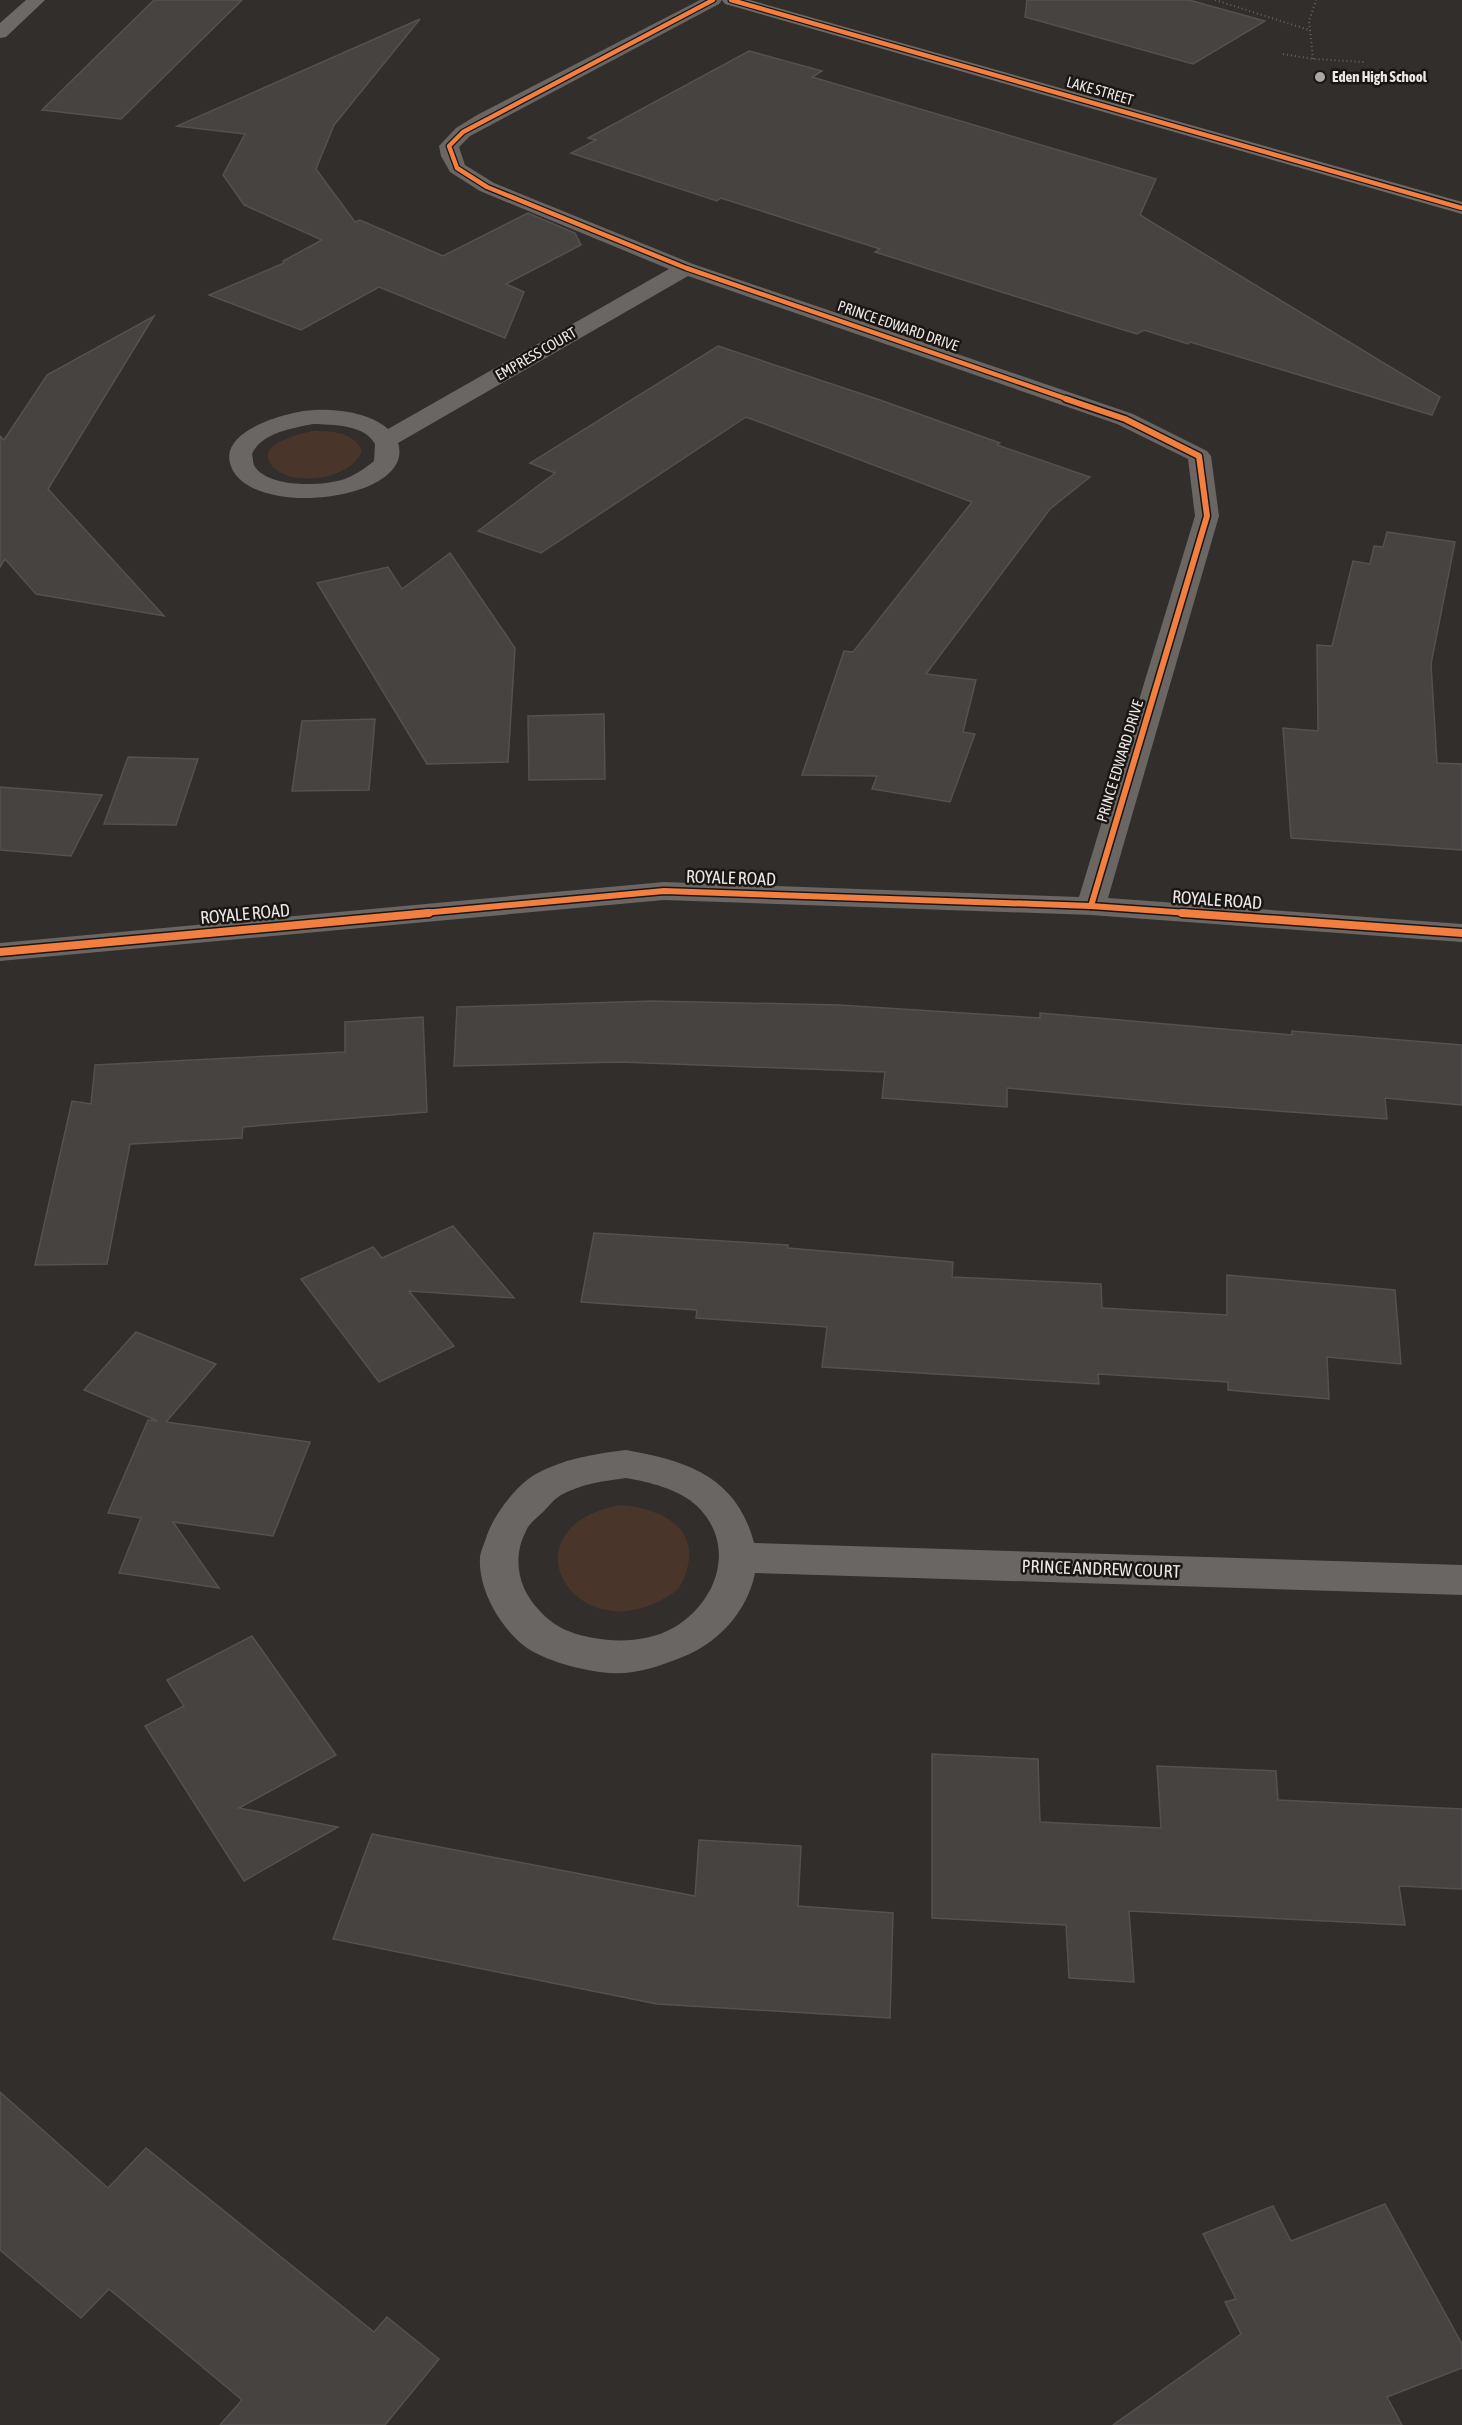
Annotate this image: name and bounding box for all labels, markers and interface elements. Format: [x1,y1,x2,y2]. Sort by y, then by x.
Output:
place label: Eden High School [1332,68,1428,85]
marker: Eden High School [1313,70,1327,84]
street label: LAKE STREET [1065,73,1136,108]
street label: PRINCE EDWARD DRIVE [835,297,961,354]
street label: EMPRESS COURT [492,323,580,384]
street label: PRINCE EDWARD DRIVE [1093,697,1146,824]
street label: ROYALE ROAD [686,865,776,890]
street label: ROYALE ROAD [1171,886,1263,913]
street label: ROYALE ROAD [199,899,291,928]
street label: PRINCE ANDREW COURT [1021,1555,1181,1582]

